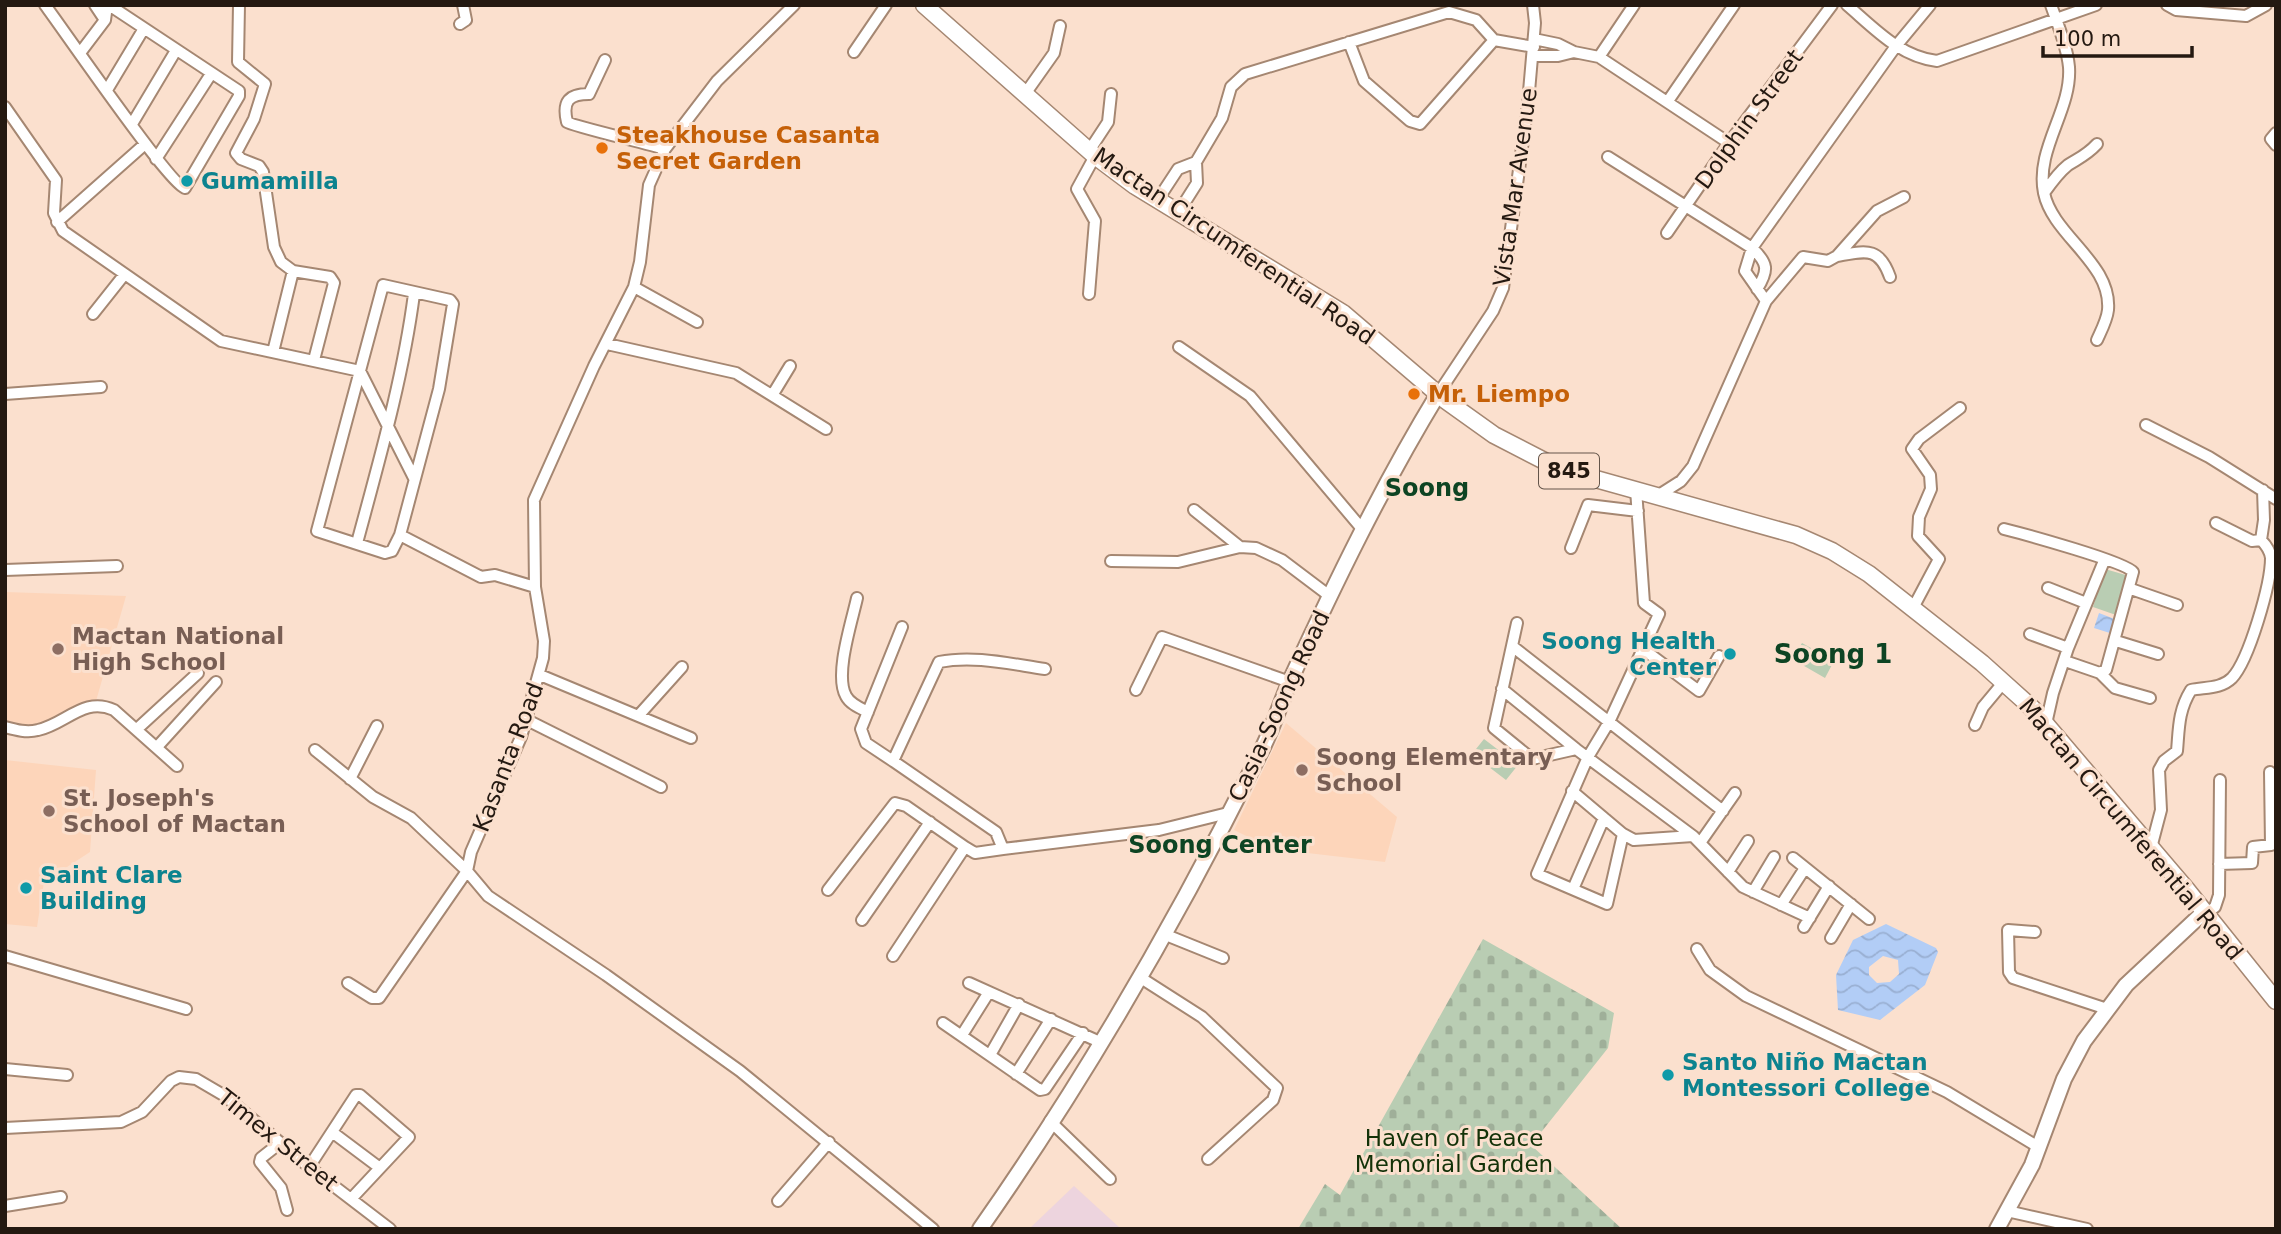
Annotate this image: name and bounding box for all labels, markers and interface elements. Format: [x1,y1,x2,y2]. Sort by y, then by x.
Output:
scale bar [2043,14,2192,58]
text: 100 m [2054,27,2121,51]
street label: Dolphin Street [1690,44,1808,194]
street label: Vista Mar Avenue [1488,86,1542,288]
place label: Steakhouse Casanta Secret Garden [616,122,880,174]
marker: Steakhouse Casanta Secret Garden [594,140,610,156]
street label: Mactan Circumferential Road [1089,142,1379,350]
place label: Gumamilla [201,168,339,194]
marker: Gumamilla [179,173,195,189]
place label: Mr. Liempo [1428,381,1570,407]
marker: Mr. Liempo [1406,386,1422,402]
road number: 845 [1539,454,1599,489]
district label: Soong [1385,474,1469,502]
street label: Casia-Soong Road [1223,606,1335,806]
place label: Mactan National High School [72,623,284,675]
place label: Soong Health Center [1541,628,1717,680]
district label: Soong 1 [1774,639,1892,669]
marker: Mactan National High School [50,641,66,657]
marker: Soong Health Center [1722,646,1738,662]
street label: Kasanta Road [468,679,548,835]
street label: Mactan Circumferential Road [2014,693,2248,965]
place label: Soong Elementary School [1316,744,1553,796]
marker: Soong Elementary School [1294,762,1310,778]
place label: St. Joseph's School of Mactan [63,785,286,837]
marker: St. Joseph's School of Mactan [41,803,57,819]
district label: Soong Center [1128,831,1312,859]
place label: Saint Clare Building [40,862,183,914]
marker: Saint Clare Building [18,880,34,896]
place label: Santo Niño Mactan Montessori College [1682,1049,1930,1101]
marker: Santo Niño Mactan Montessori College [1660,1067,1676,1083]
street label: Timex Street [212,1083,343,1196]
park label: Haven of Peace Memorial Garden [1355,1125,1553,1177]

